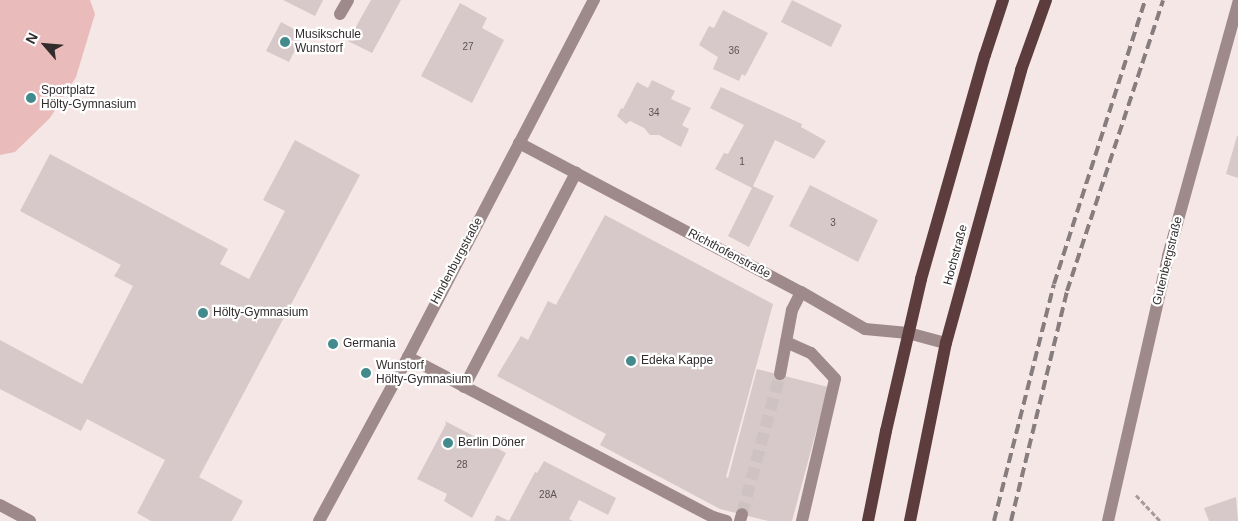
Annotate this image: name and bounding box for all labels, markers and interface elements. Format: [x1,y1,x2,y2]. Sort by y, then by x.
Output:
north arrow [20,20,70,70]
place label: Musikschule Wunstorf [295,28,361,56]
text: N [22,30,41,46]
marker: Musikschule Wunstorf [279,36,291,48]
house number: 27 [462,41,474,53]
house number: 36 [728,45,740,57]
place label: Sportplatz Hölty-Gymnasium [41,84,136,112]
marker: Sportplatz Hölty-Gymnasium [25,92,37,104]
house number: 34 [648,107,660,119]
house number: 1 [739,156,745,168]
street label: Hindenburgstraße [428,215,486,307]
street label: Gutenbergstraße [1150,215,1186,307]
house number: 3 [830,217,836,229]
street label: Hochstraße [941,223,971,287]
street label: Richthofenstraße [685,226,773,282]
place label: Hölty-Gymnasium [213,306,308,320]
marker: Hölty-Gymnasium [197,307,209,319]
place label: Germania [343,337,396,351]
marker: Germania [327,338,339,350]
place label: Edeka Kappe [641,354,713,368]
marker: Edeka Kappe [625,355,637,367]
place label: Wunstorf Hölty-Gymnasium [376,359,471,387]
marker: Wunstorf Hölty-Gymnasium [360,367,372,379]
place label: Berlin Döner [458,436,525,450]
marker: Berlin Döner [442,437,454,449]
house number: 28 [456,459,468,471]
house number: 28A [539,489,557,501]

